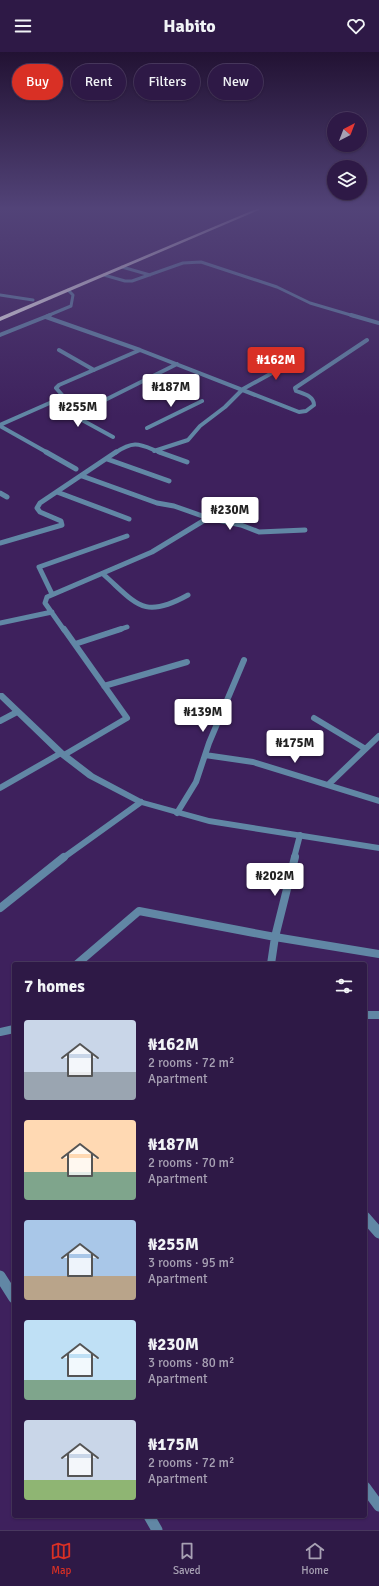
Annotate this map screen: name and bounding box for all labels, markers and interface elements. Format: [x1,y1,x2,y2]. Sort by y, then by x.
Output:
icon: menu [12,15,34,37]
text: Habito [163,15,216,37]
icon: heart [345,15,367,37]
chip: Buy [12,64,63,100]
chip: Rent [71,64,126,100]
chip: Filters [134,64,200,100]
chip: New [208,64,263,100]
north arrow [327,112,367,152]
map controls [327,112,367,200]
button: layers [327,160,367,200]
pin: ₦162M [248,347,304,381]
text: ₦162M [257,352,295,368]
pin: ₦187M [143,374,199,408]
text: ₦187M [152,379,190,395]
pin: ₦255M [50,394,106,428]
text: ₦255M [59,399,97,415]
pin: ₦230M [202,497,258,531]
text: ₦230M [211,502,249,518]
pin: ₦139M [175,699,231,733]
text: ₦139M [184,704,222,720]
pin: ₦175M [267,730,323,764]
text: ₦175M [276,735,314,751]
pin: ₦202M [247,863,303,897]
text: ₦202M [256,868,294,884]
icon: filters [333,975,355,997]
text: 7 homes [24,976,85,997]
text: ₦162M [148,1034,199,1055]
icon: home [56,1036,104,1084]
text: 2 rooms · 72 m² [148,1055,234,1071]
text: Apartment [148,1071,208,1087]
text: ₦187M [148,1134,199,1155]
icon: home [56,1136,104,1184]
text: 2 rooms · 70 m² [148,1155,234,1171]
text: Apartment [148,1171,208,1187]
text: ₦255M [148,1234,199,1255]
icon: home [56,1236,104,1284]
text: 3 rooms · 95 m² [148,1255,234,1271]
text: Apartment [148,1271,208,1287]
text: ₦230M [148,1334,199,1355]
icon: home [56,1336,104,1384]
text: 3 rooms · 80 m² [148,1355,234,1371]
text: Apartment [148,1371,208,1387]
text: ₦175M [148,1434,199,1455]
icon: home [56,1436,104,1484]
text: 2 rooms · 72 m² [148,1455,234,1471]
text: Apartment [148,1471,208,1487]
tab: Map [50,1540,72,1577]
tab: Saved [173,1540,201,1577]
tab: Home [301,1540,329,1577]

